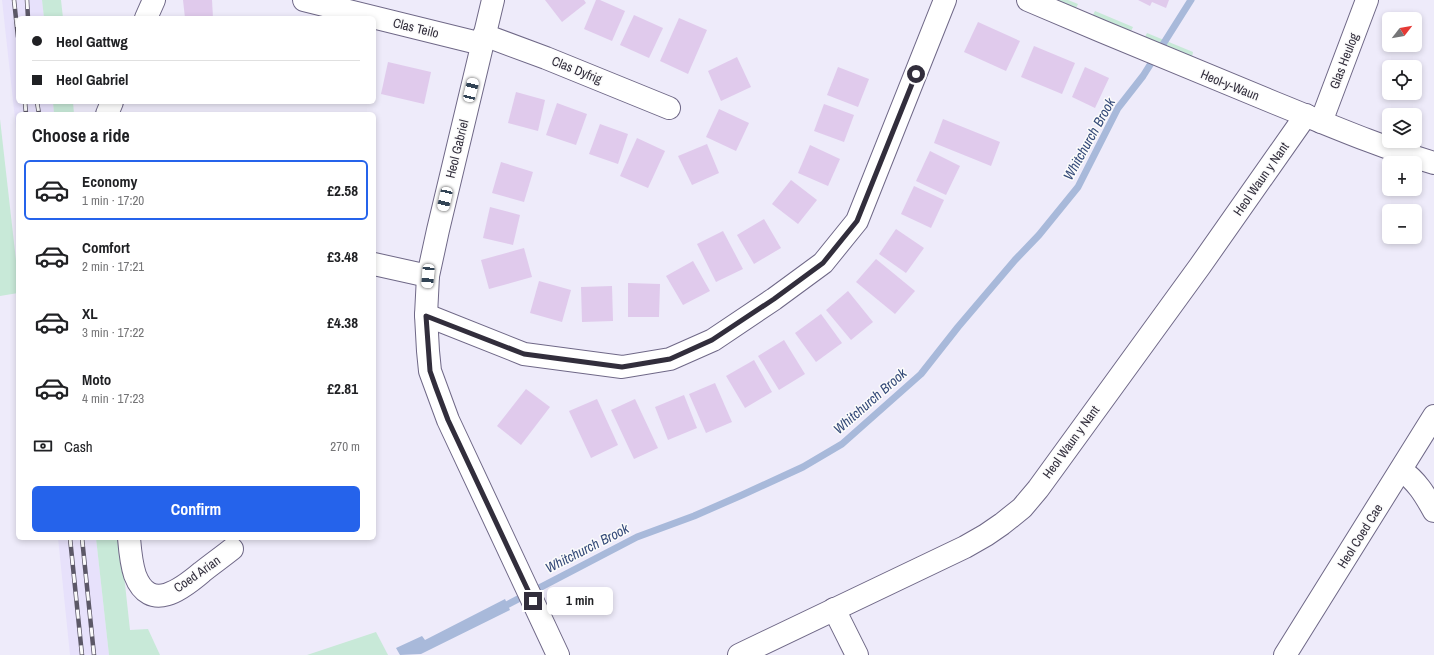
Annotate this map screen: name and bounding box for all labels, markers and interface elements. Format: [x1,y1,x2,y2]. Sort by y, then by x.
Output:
north arrow [1382,12,1422,52]
map controls [1382,12,1422,244]
street label: Clas Teilo [391,14,441,42]
text: Heol Gattwg [56,31,128,52]
street label: Glas Heulog [1326,31,1362,91]
street label: Clas Dyfrig [549,52,605,88]
button: locate [1382,60,1422,100]
route start [907,65,925,83]
street label: Heol-y-Waun [1198,66,1262,104]
text: Heol Gabriel [56,69,128,90]
car [462,77,480,103]
water label: Whitchurch Brook [1059,94,1120,183]
button: layers [1382,108,1422,148]
street label: Heol Gabriel [442,118,472,180]
text: Choose a ride [32,123,130,148]
street label: Heol Waun y Nant [1229,139,1293,219]
button: + [1382,156,1422,196]
text: Economy [82,171,137,192]
icon: car [34,172,70,208]
text: £2.58 [327,180,358,201]
car [436,186,454,212]
text: 1 min · 17:20 [82,192,144,209]
button: − [1382,204,1422,244]
text: Comfort [82,237,130,258]
icon: car [34,238,70,274]
text: £3.48 [327,246,358,267]
text: 2 min · 17:21 [82,258,144,275]
car [421,264,435,288]
text: XL [82,303,98,324]
icon: car [34,304,70,340]
text: £4.38 [327,312,358,333]
text: 3 min · 17:22 [82,324,144,341]
water label: Whitchurch Brook [830,363,911,438]
text: Moto [82,369,111,390]
icon: car [34,370,70,406]
text: £2.81 [327,378,358,399]
text: 4 min · 17:23 [82,390,144,407]
street label: Heol Waun y Nant [1039,402,1103,482]
icon: cash [32,435,54,457]
text: Cash [64,436,93,457]
text: 270 m [330,438,360,455]
button: Confirm [32,486,360,532]
street label: Heol Coed Cae [1333,501,1387,571]
water label: Whitchurch Brook [542,519,633,577]
street label: Coed Arian [170,552,224,596]
callout: 1 min [547,587,613,615]
route end [524,592,542,610]
text: 1 min [566,592,594,609]

